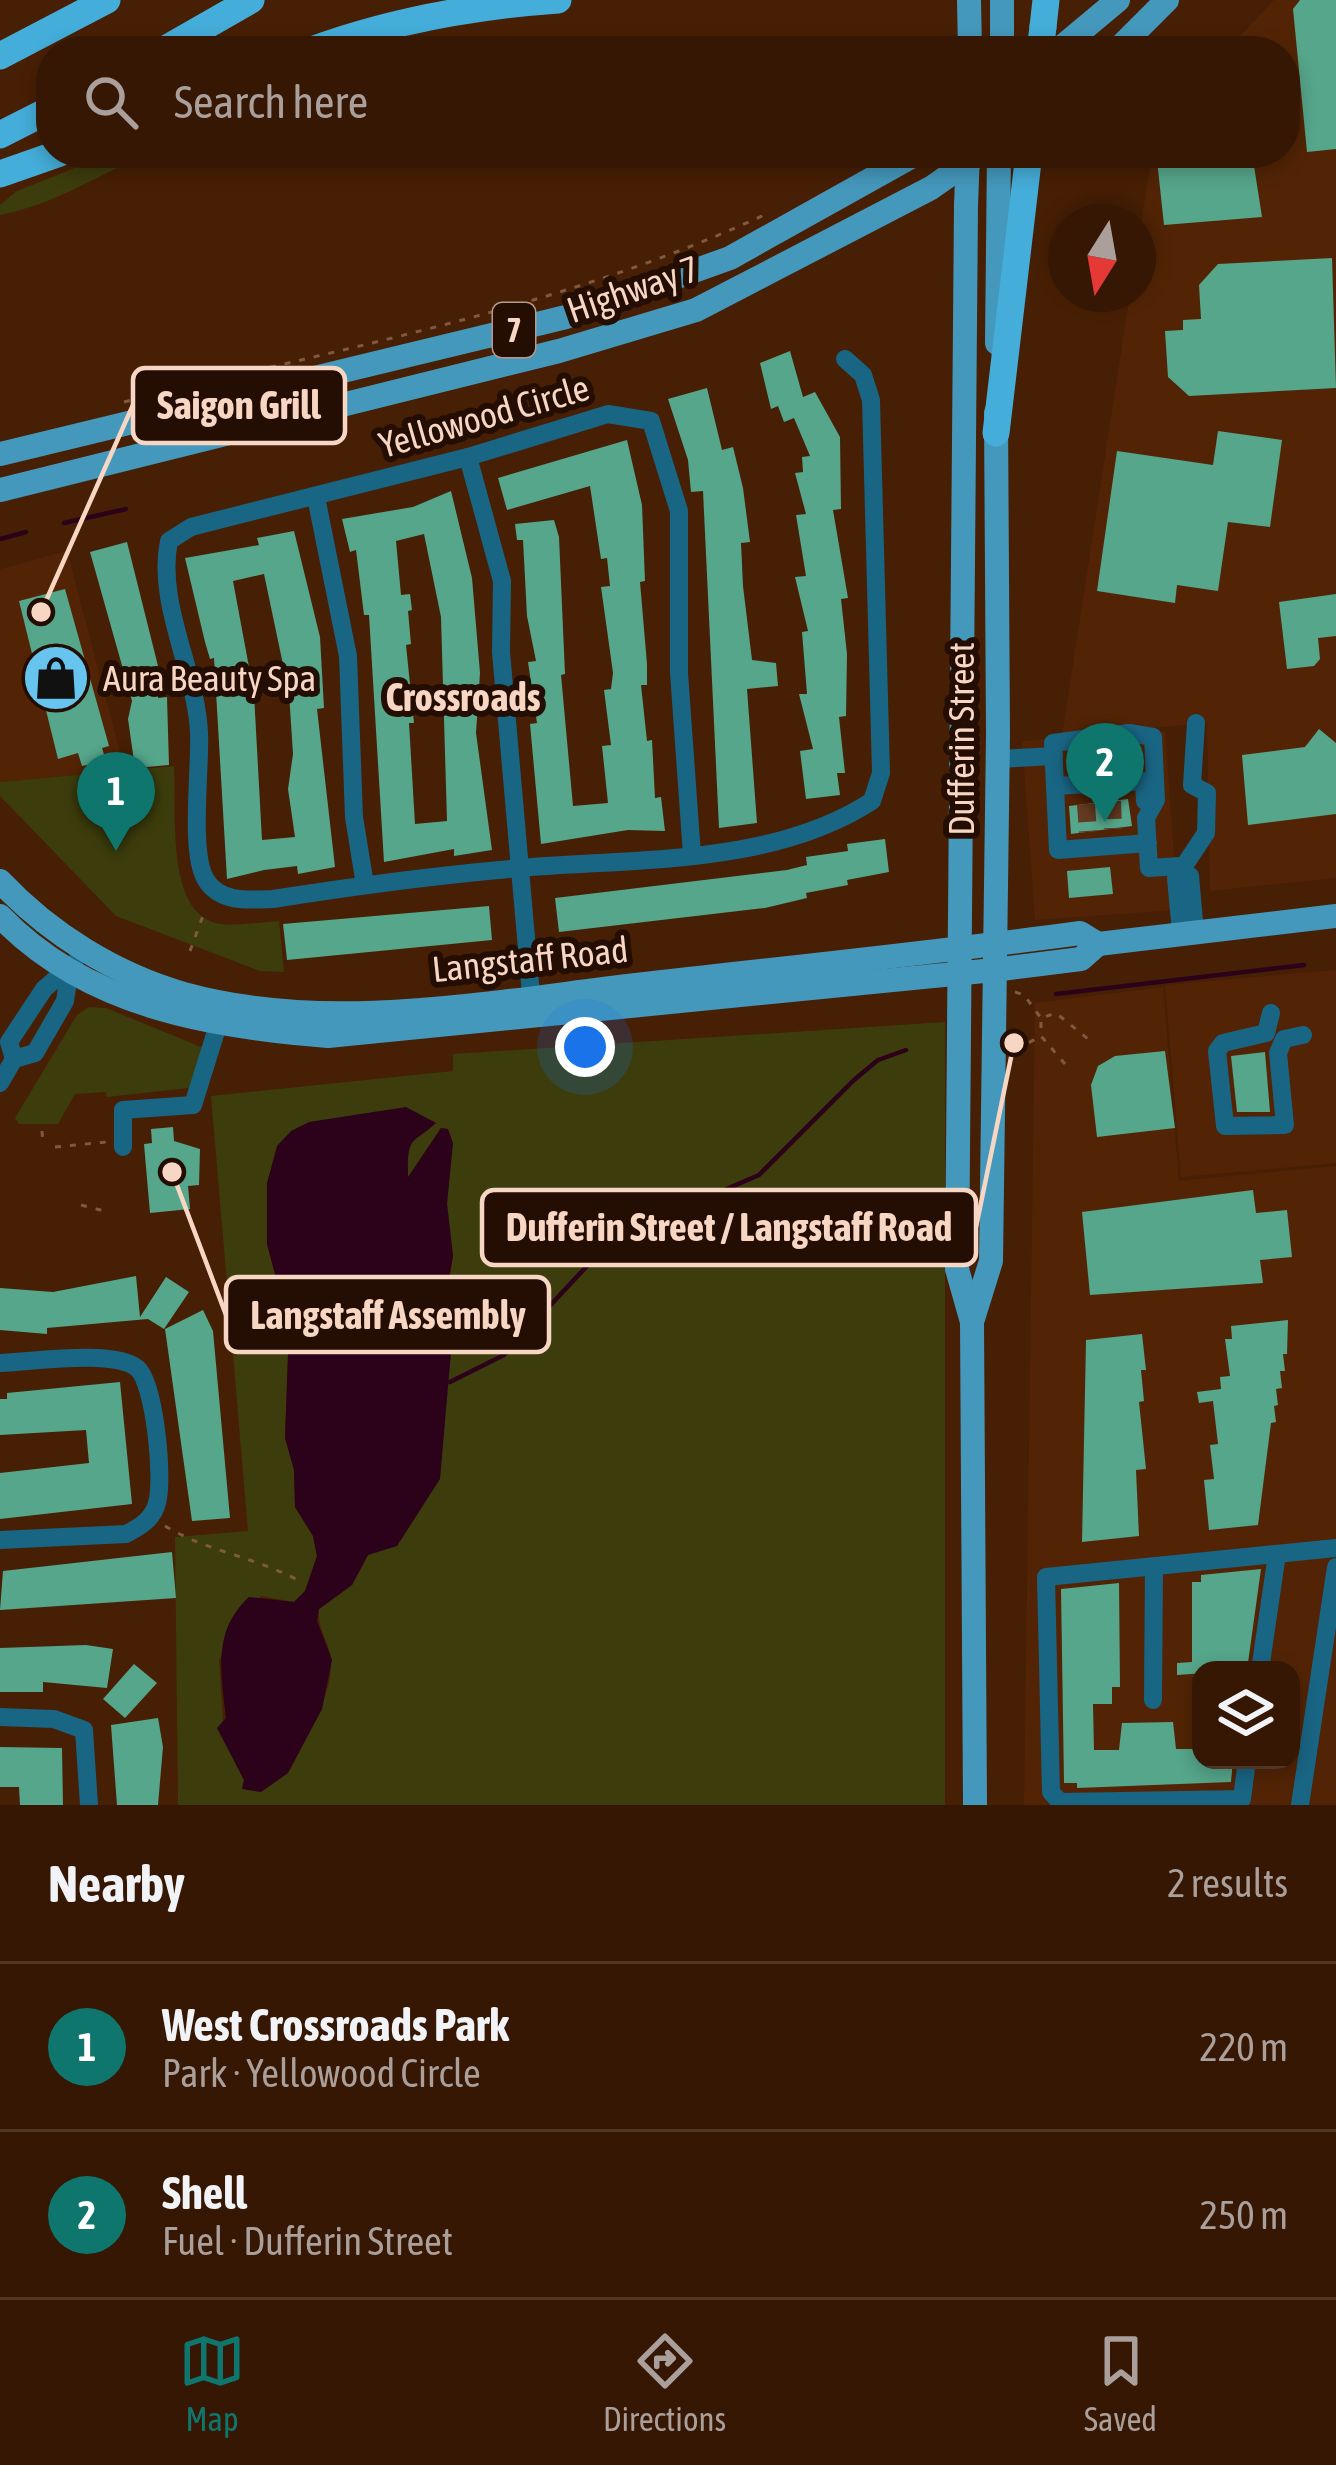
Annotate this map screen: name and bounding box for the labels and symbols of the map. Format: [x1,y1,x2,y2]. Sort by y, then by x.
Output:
north arrow [1048,204,1156,312]
street label: Highway 7 [562,247,704,331]
road number: 7 [493,303,535,357]
street label: Yellowood Circle [374,366,594,466]
callout: Saigon Grill [133,368,345,443]
text: Saigon Grill [157,383,322,427]
street label: Dufferin Street [940,642,982,836]
shop icon: Aura Beauty Spa [21,643,91,713]
place label: Aura Beauty Spa [103,657,316,699]
district label: Crossroads [385,675,541,719]
pin: 2 [1066,723,1144,822]
pin: 1 [77,752,155,851]
street label: Langstaff Road [430,928,630,990]
your location [555,1017,615,1077]
callout: Dufferin Street / Langstaff Road [482,1190,976,1265]
text: Dufferin Street / Langstaff Road [506,1205,952,1249]
callout: Langstaff Assembly [226,1277,549,1352]
text: Langstaff Assembly [250,1293,526,1337]

